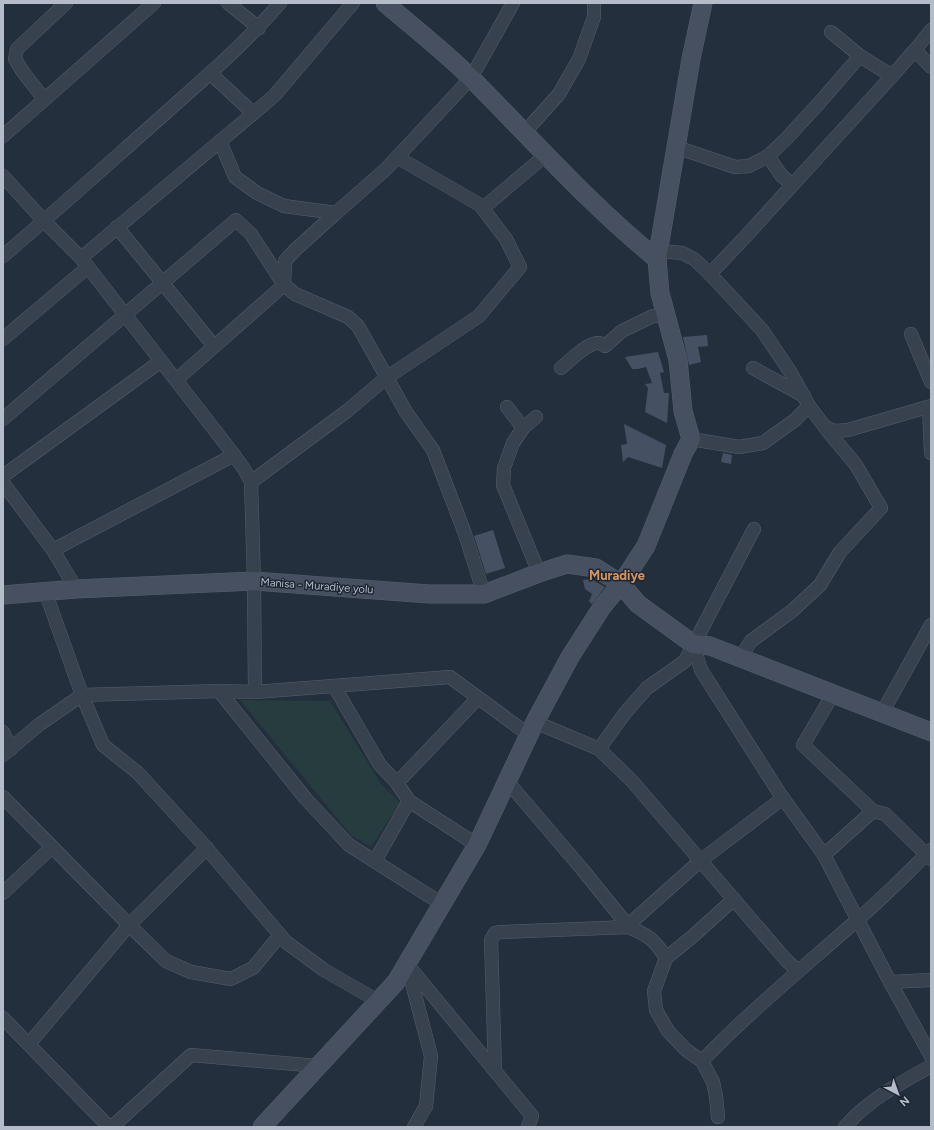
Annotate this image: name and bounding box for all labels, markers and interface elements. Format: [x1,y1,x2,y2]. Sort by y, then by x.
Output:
district label: Muradiye [589,568,645,583]
street label: Manisa - Muradiye yolu [260,576,374,596]
north arrow [878,1074,918,1114]
text: N [897,1093,912,1109]

